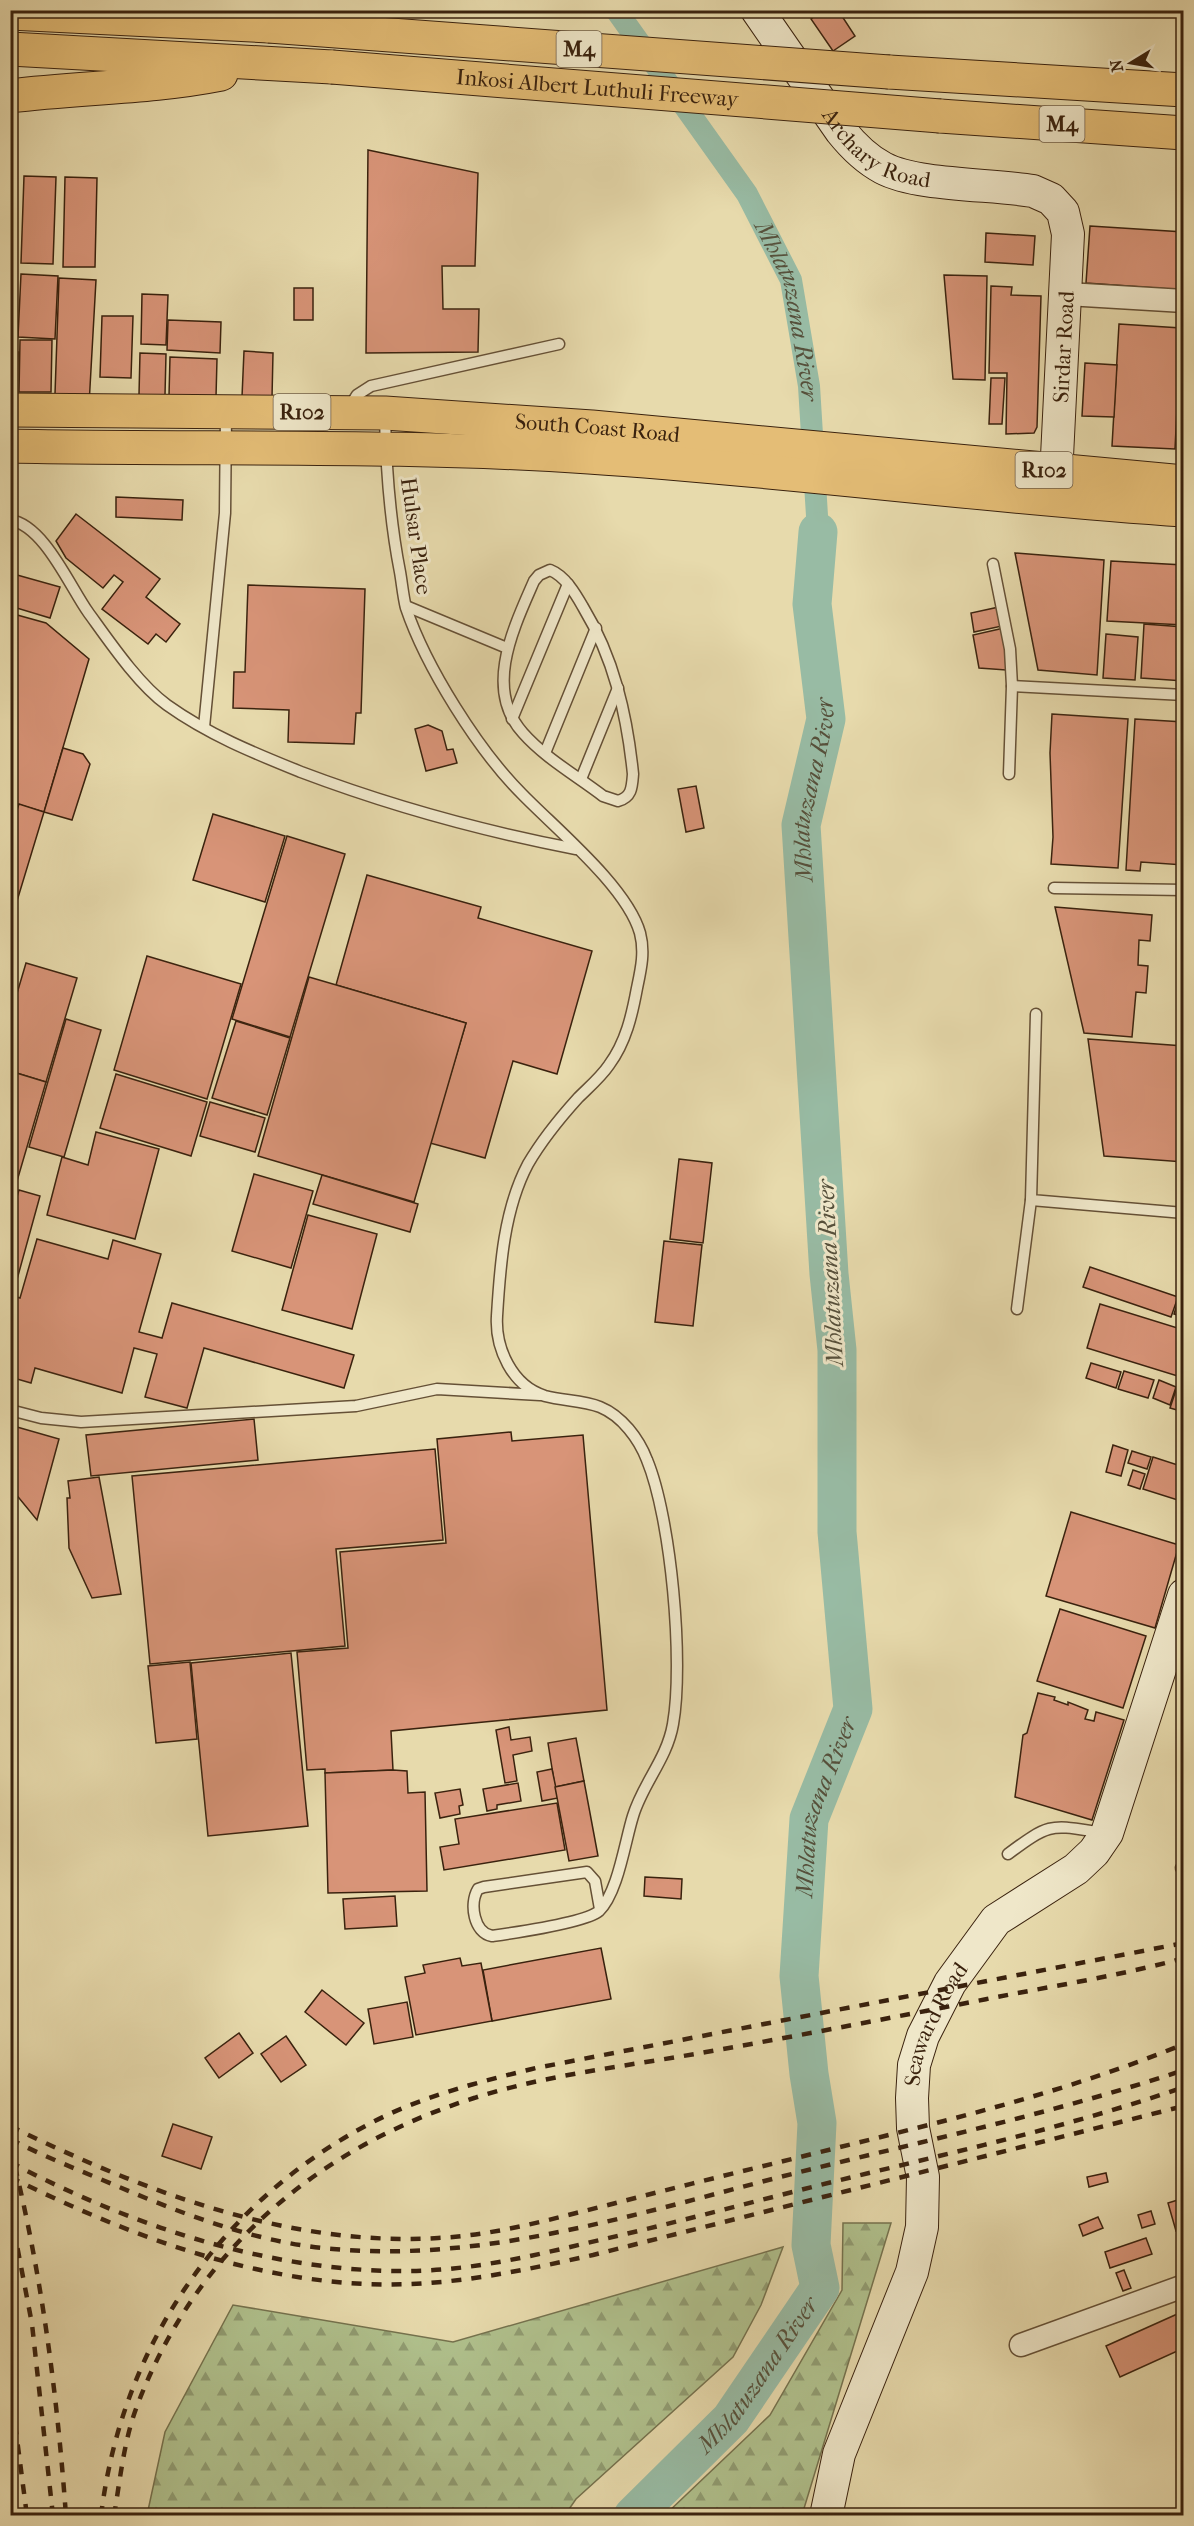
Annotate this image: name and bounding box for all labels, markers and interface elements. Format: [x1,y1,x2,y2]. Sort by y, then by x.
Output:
road number: M4 [556,31,602,67]
north arrow [1101,33,1161,93]
text: N [1106,57,1127,74]
street label: Inkosi Albert Luthuli Freeway [455,64,741,113]
street label: Archary Road [816,103,934,194]
road number: M4 [1040,106,1084,142]
water label: Mhlatuzana River [748,214,824,404]
street label: Sirdar Road [1048,289,1080,404]
road number: R102 [274,394,330,430]
street label: South Coast Road [514,409,682,448]
road number: R102 [1016,452,1072,488]
street label: Hulsar Place [395,476,437,596]
water label: Mhlatuzana River [787,694,840,885]
water label: Mhlatuzana River [811,1177,849,1369]
water label: Mhlatuzana River [790,1711,863,1900]
street label: Seaward Road [900,1957,974,2087]
water label: Mhlatuzana River [690,2290,825,2460]

